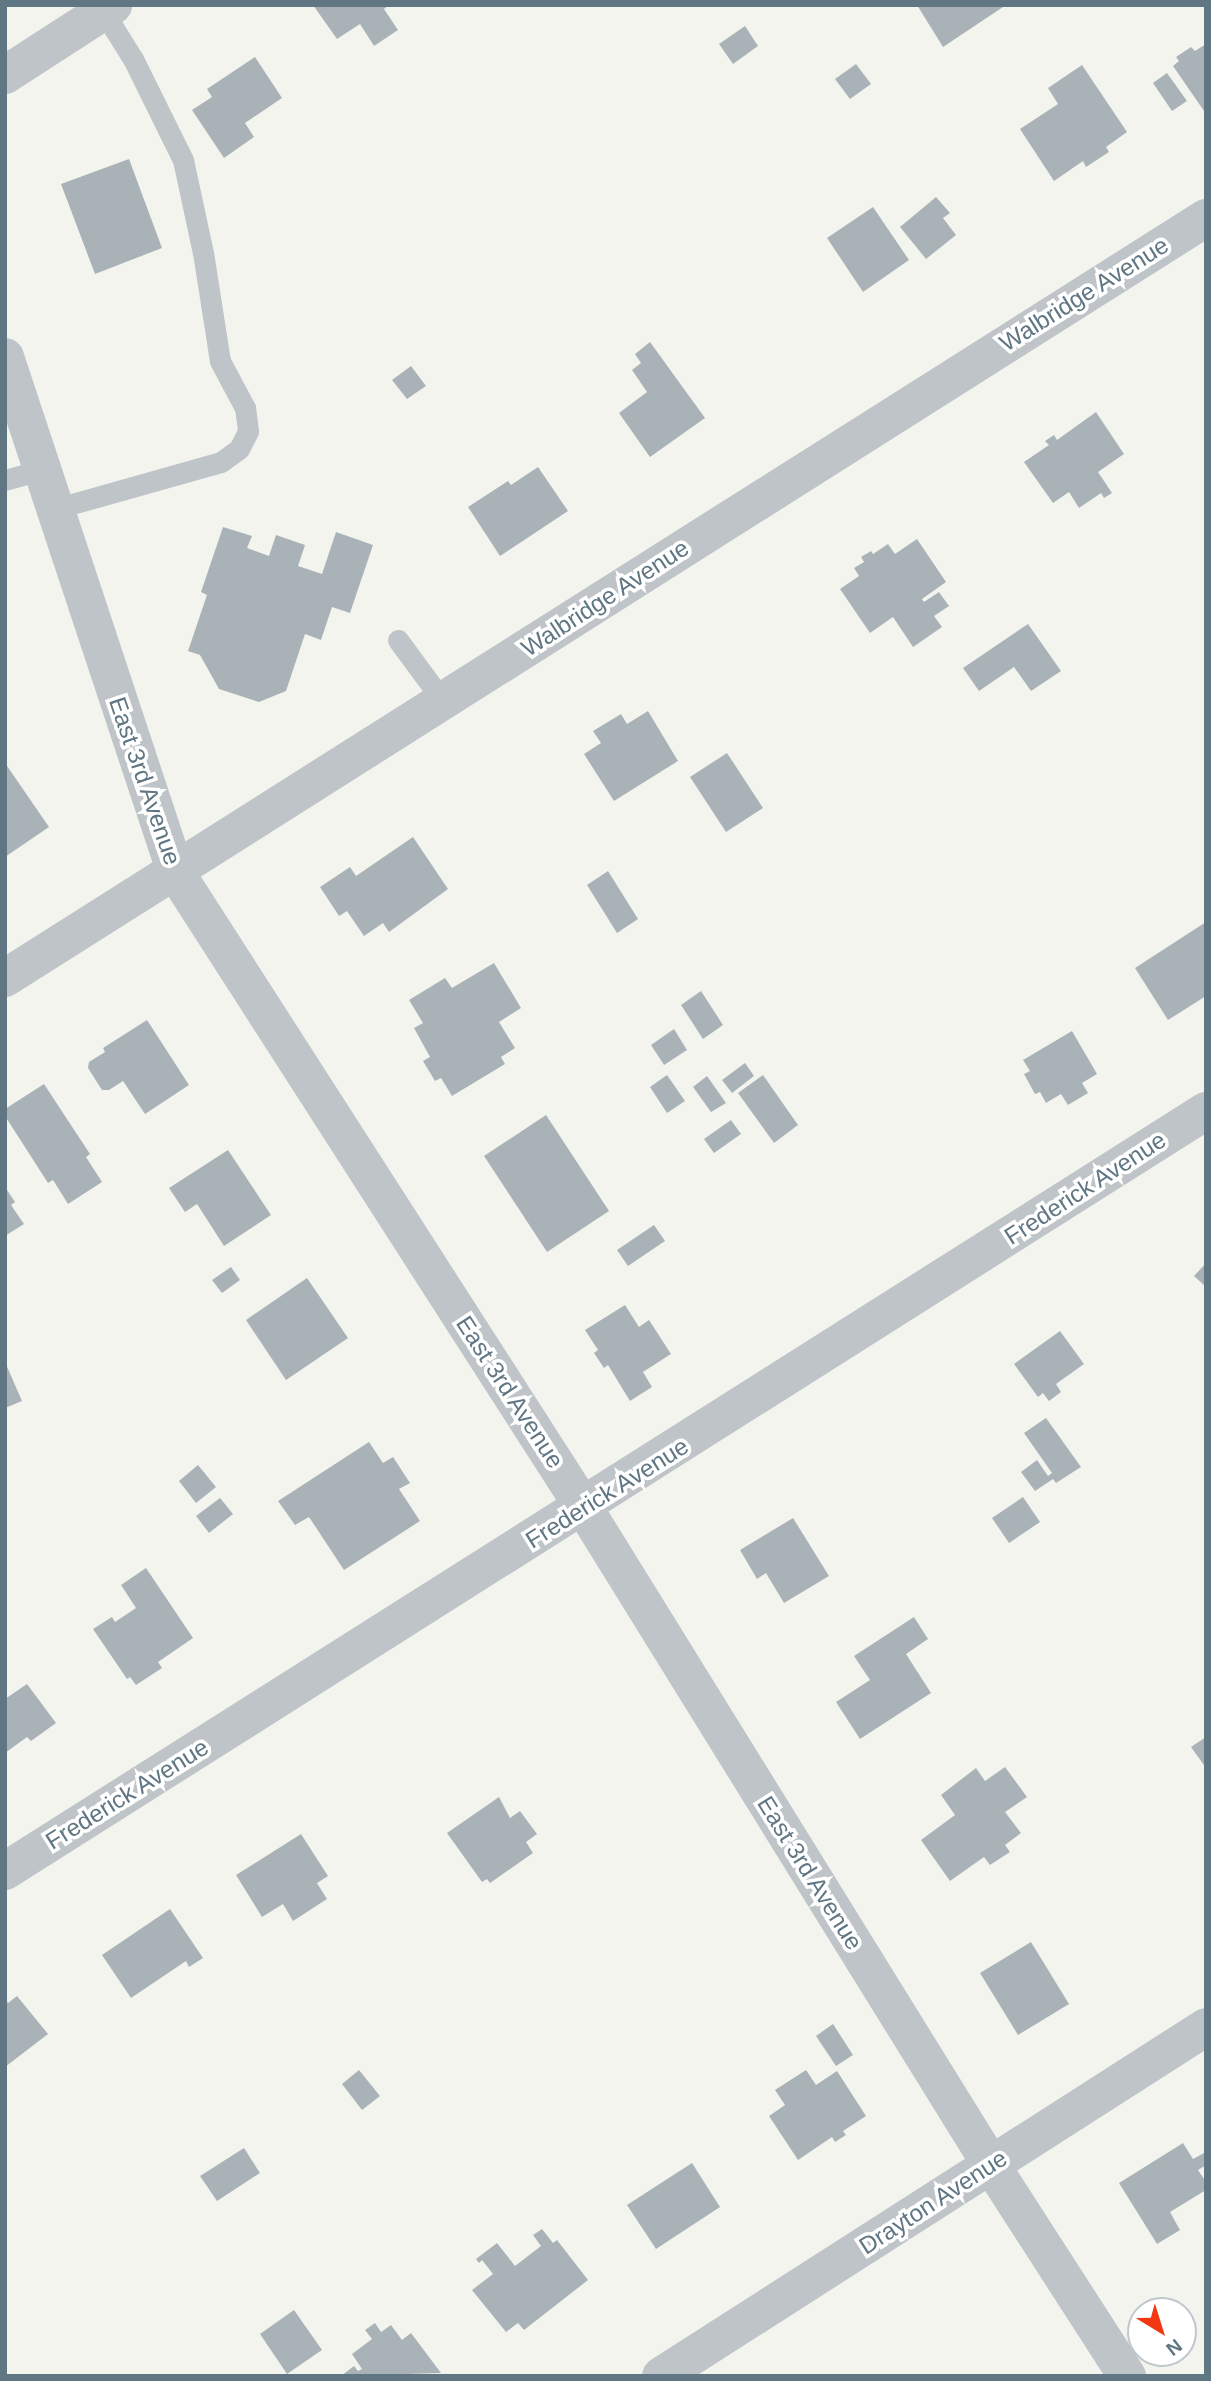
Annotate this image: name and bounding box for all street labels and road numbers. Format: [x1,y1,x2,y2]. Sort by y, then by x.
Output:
street label: Walbridge Avenue [994,230,1174,358]
street label: Walbridge Avenue [515,533,695,663]
street label: East 3rd Avenue [103,693,187,869]
street label: Frederick Avenue [998,1125,1172,1251]
street label: East 3rd Avenue [450,1310,570,1474]
street label: Frederick Avenue [520,1431,694,1555]
street label: Frederick Avenue [40,1732,214,1856]
street label: East 3rd Avenue [751,1790,869,1956]
street label: Drayton Avenue [853,2143,1013,2261]

